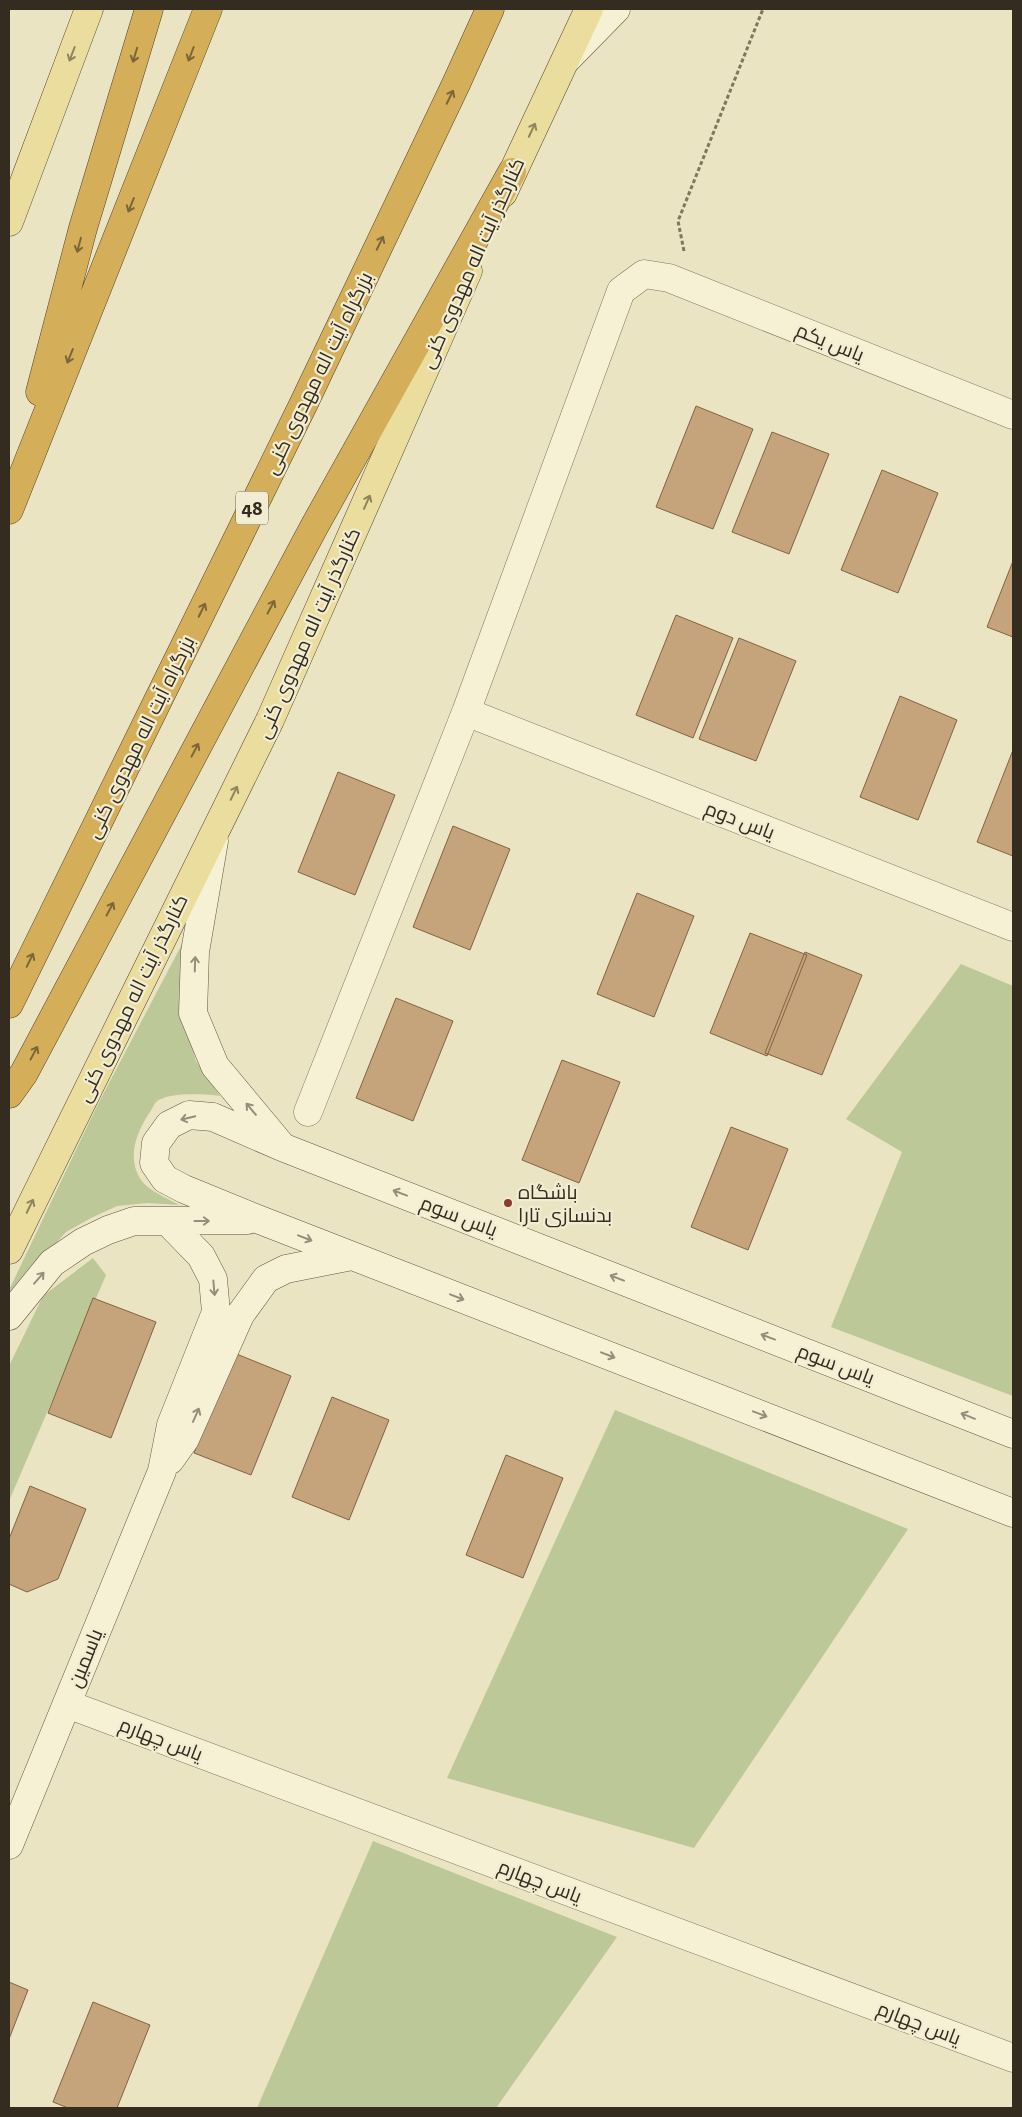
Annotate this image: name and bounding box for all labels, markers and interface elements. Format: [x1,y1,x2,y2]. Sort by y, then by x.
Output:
one-way arrow [67,46,76,62]
one-way arrow [186,46,195,61]
one-way arrow [129,47,139,63]
one-way arrow [446,90,456,105]
one-way arrow [528,123,537,138]
street label: کنارگذر آیت اله مهدوی کنی [415,154,530,373]
one-way arrow [126,198,135,213]
one-way arrow [74,236,83,252]
one-way arrow [375,236,385,251]
street label: بزرگراه آیت اله مهدوی کنی [258,268,378,479]
street label: یاس یکم [792,317,868,369]
one-way arrow [65,348,75,363]
road number: 48 [236,492,268,524]
one-way arrow [362,495,372,510]
street label: کنارگذر آیت اله مهدوی کنی [251,524,366,743]
one-way arrow [266,599,276,614]
one-way arrow [198,603,207,618]
street label: بزرگراه آیت اله مهدوی کنی [80,632,200,843]
one-way arrow [191,743,200,758]
one-way arrow [230,786,239,801]
street label: یاس دوم [701,796,779,846]
street label: کنارگذر آیت اله مهدوی کنی [71,890,194,1106]
one-way arrow [106,902,116,917]
one-way arrow [26,953,35,968]
one-way arrow [190,956,200,972]
one-way arrow [29,1045,39,1060]
one-way arrow [246,1103,257,1116]
one-way arrow [180,1114,196,1123]
place label: باشگاه بدنسازی تارا [518,1180,612,1228]
one-way arrow [393,1188,408,1197]
street label: یاس سوم [416,1190,502,1244]
marker: باشگاه بدنسازی تارا [502,1197,514,1209]
one-way arrow [26,1199,35,1214]
one-way arrow [193,1216,209,1226]
one-way arrow [297,1234,312,1243]
one-way arrow [33,1272,45,1285]
one-way arrow [610,1273,625,1282]
one-way arrow [209,1280,219,1296]
one-way arrow [449,1292,464,1302]
one-way arrow [761,1332,776,1341]
street label: یاس سوم [793,1338,879,1392]
one-way arrow [600,1351,616,1360]
one-way arrow [192,1408,201,1423]
one-way arrow [752,1409,767,1419]
one-way arrow [961,1411,976,1420]
street label: یاسمین [62,1625,109,1691]
street label: یاس چهارم [115,1712,207,1768]
street label: یاس چهارم [494,1854,586,1910]
street label: یاس چهارم [873,1996,965,2052]

